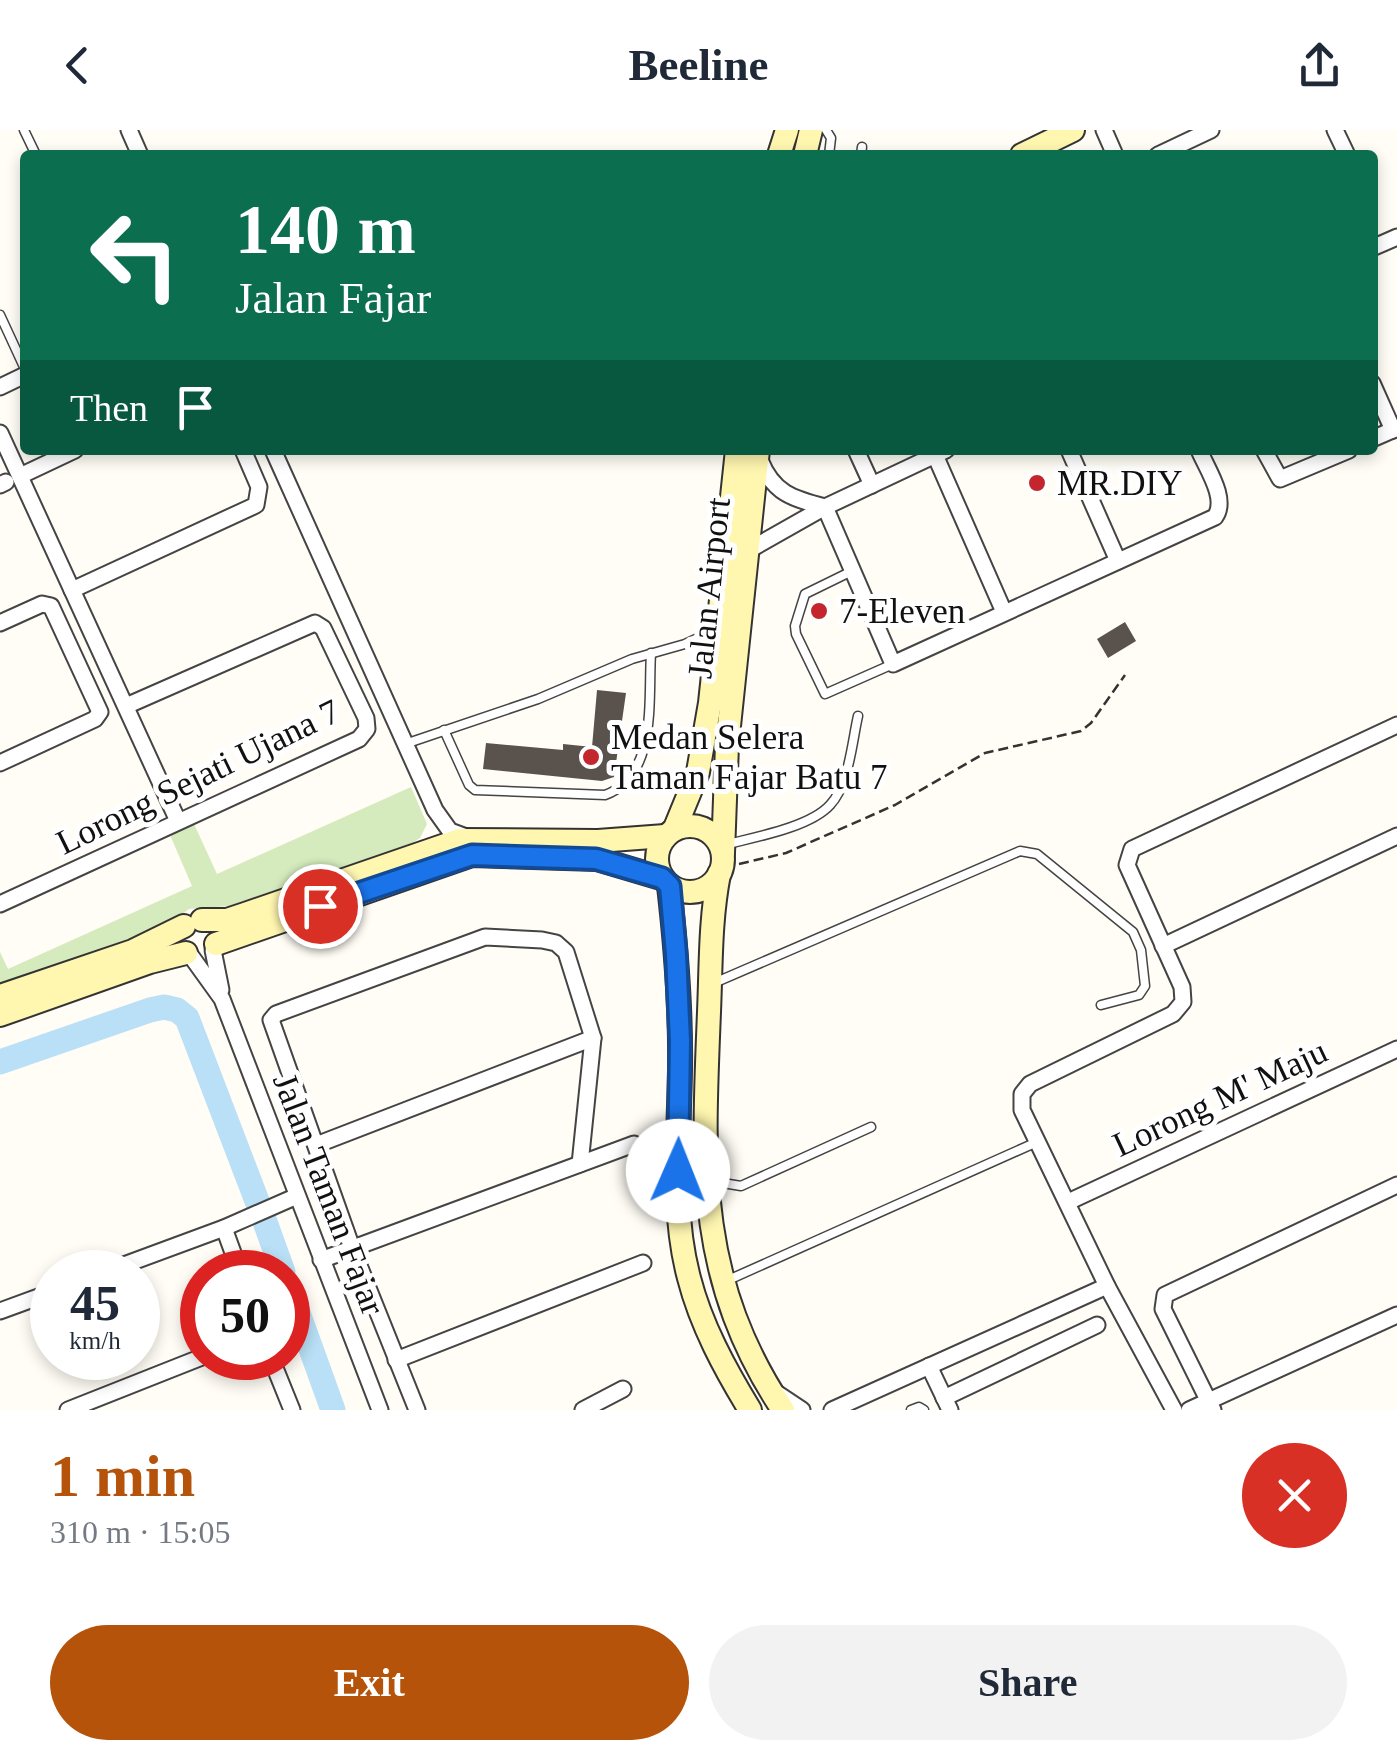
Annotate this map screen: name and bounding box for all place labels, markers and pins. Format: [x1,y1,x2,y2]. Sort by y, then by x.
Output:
place label: MR.DIY [1057,464,1182,503]
marker: MR.DIY [1026,472,1048,494]
place label: 7-Eleven [839,592,965,631]
marker: 7-Eleven [808,600,830,622]
place label: Medan Selera Taman Fajar Batu 7 [611,718,888,797]
marker: Medan Selera Taman Fajar Batu 7 [580,746,602,768]
pin [278,864,363,949]

